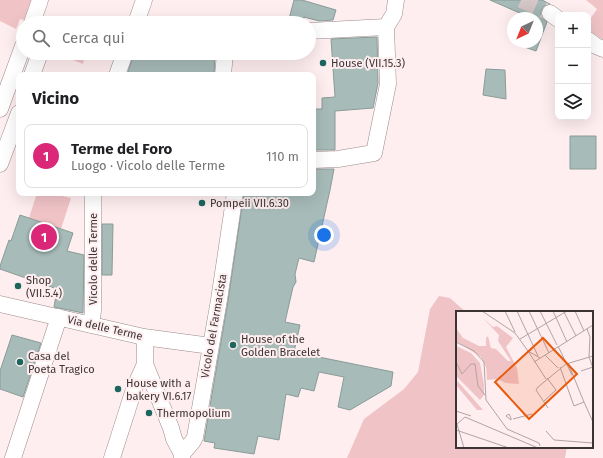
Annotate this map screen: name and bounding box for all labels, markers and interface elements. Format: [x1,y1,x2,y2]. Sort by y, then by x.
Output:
north arrow [507,12,543,48]
map controls [555,12,591,120]
button: + [555,12,591,48]
search box [16,16,316,60]
icon: search [30,27,52,49]
text: Cerca qui [62,29,125,47]
button: − [555,48,591,84]
place label: House (VII.15.3) [331,57,406,70]
marker: House (VII.15.3) [318,58,328,68]
button: layers [555,84,591,120]
text: Vicino [32,88,79,109]
text: Terme del Foro [71,140,172,158]
text: 1 [43,149,49,164]
text: 110 m [266,149,299,164]
text: Luogo · Vicolo delle Terme [71,158,225,173]
place label: Pompeii VII.6.30 [210,197,289,210]
marker: Pompeii VII.6.30 [197,198,207,208]
street label: Vicolo delle Terme [87,213,100,305]
pin: 1 [31,222,57,252]
your location [314,225,334,245]
street label: Vicolo del Farmacista [198,273,230,379]
place label: Shop (VII.5.4) [26,274,63,300]
marker: Shop (VII.5.4) [13,281,23,291]
inset map [456,311,593,448]
street label: Via delle Terme [66,313,144,343]
place label: House of the Golden Bracelet [241,333,320,359]
marker: House of the Golden Bracelet [228,340,238,350]
place label: Casa del Poeta Tragico [28,350,95,376]
marker: Casa del Poeta Tragico [15,357,25,367]
place label: House with a bakery VI.6.17 [126,377,192,403]
marker: House with a bakery VI.6.17 [113,384,123,394]
place label: Thermopolium [157,407,230,420]
marker: Thermopolium [144,408,154,418]

